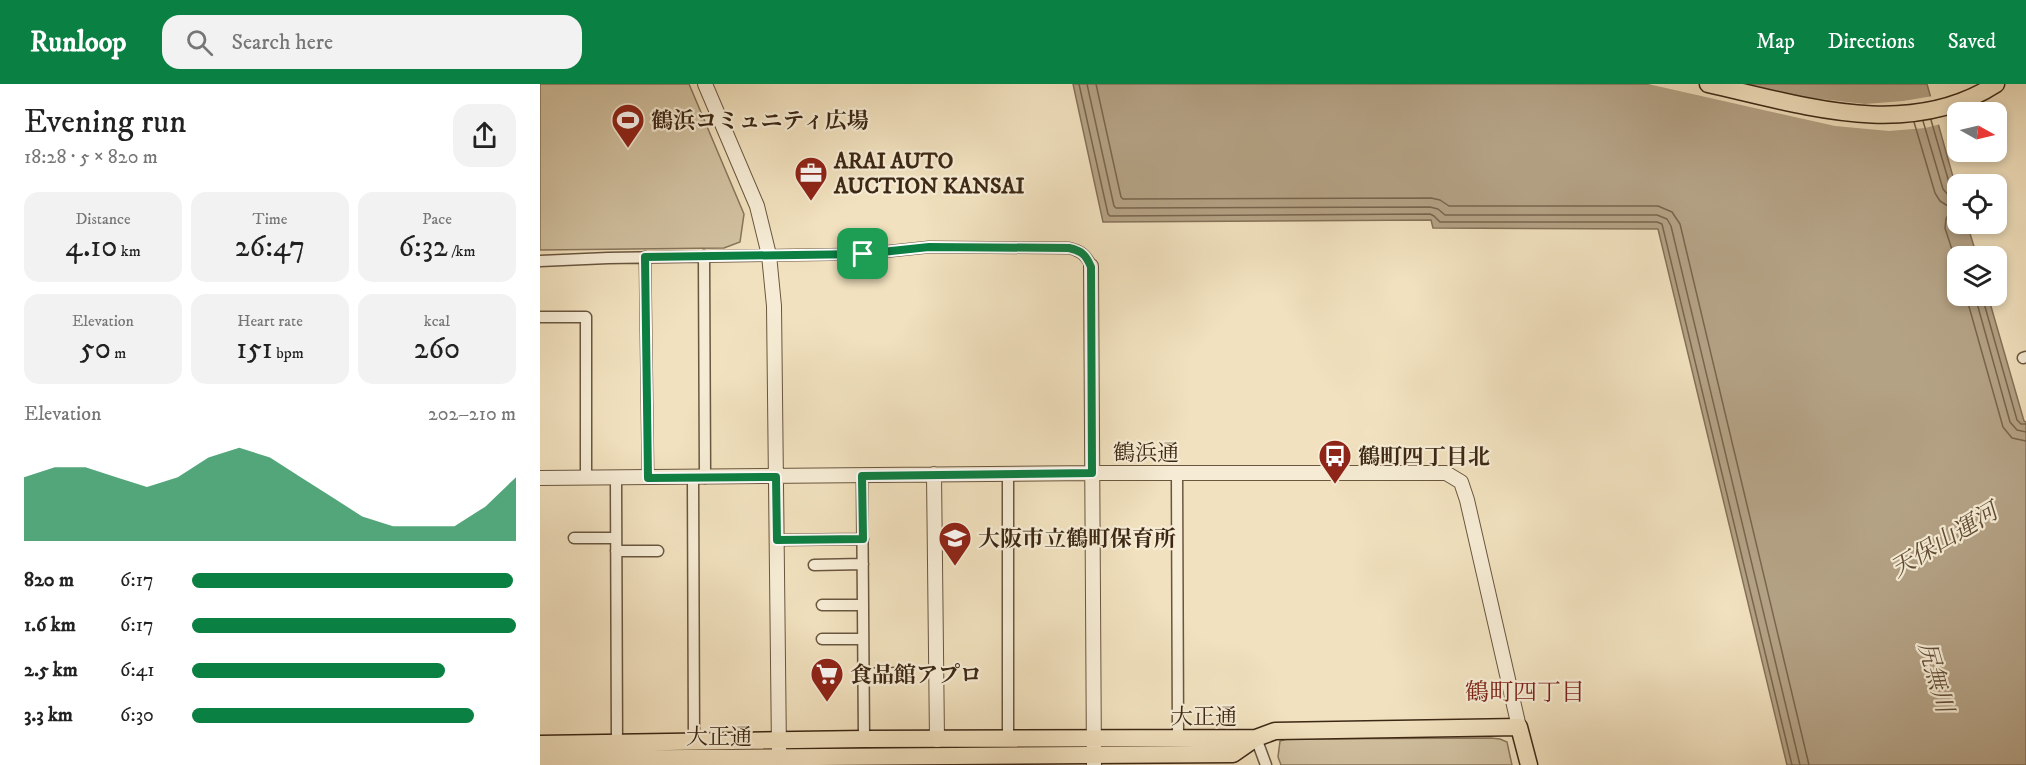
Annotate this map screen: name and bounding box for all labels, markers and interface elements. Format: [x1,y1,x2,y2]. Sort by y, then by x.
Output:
search box [162,15,582,69]
text: Runloop [30,25,126,60]
icon: search [183,26,216,59]
text: Search here [231,29,333,56]
text: Map [1756,29,1795,55]
text: Directions [1828,29,1915,55]
text: Saved [1948,29,1996,55]
text: Evening run [24,102,186,143]
sports icon: 鶴浜コミュニティ広場 [610,102,646,149]
north arrow [1947,102,2007,162]
map controls [1947,102,2007,306]
button: share [453,104,516,167]
place label: 鶴浜コミュニティ広場 [651,108,869,135]
text: 18:28 · 5 × 820 m [24,145,158,170]
place label: ARAI AUTO AUCTION KANSAI [833,148,1025,200]
office icon: ARAI AUTO AUCTION KANSAI [793,155,829,202]
button: locate [1947,174,2007,234]
text: Distance [75,209,131,229]
text: Time [253,209,287,229]
text: Pace [422,209,452,229]
pin [837,228,888,279]
text: 4.10 [65,229,117,266]
text: 26:47 [235,229,305,266]
text: 6:32 [398,229,448,266]
icon: arrive [846,237,879,270]
text: km [117,241,141,261]
text: /km [448,241,476,261]
button: layers [1947,246,2007,306]
text: Elevation [72,311,134,331]
text: Heart rate [237,311,303,331]
text: kcal [424,311,450,331]
text: 50 [80,331,111,368]
text: 151 [236,331,273,368]
text: 260 [414,331,460,368]
text: m [111,343,126,363]
text: bpm [273,343,304,363]
text: Elevation [24,402,101,427]
text: 202–210 m [428,402,516,427]
bus stop icon: 鶴町四丁目北 [1317,438,1353,485]
street label: 鶴浜通 [1113,440,1179,467]
place label: 鶴町四丁目北 [1358,444,1490,471]
water label: 天保山運河 [1885,495,2007,585]
school or university icon: 大阪市立鶴町保育所 [937,520,973,567]
place label: 大阪市立鶴町保育所 [978,526,1176,553]
text: 820 m [24,568,74,593]
text: 6:17 [120,568,154,593]
text: 1.6 km [24,613,76,638]
text: 6:17 [120,613,154,638]
water label: 尻無川 [1911,639,1960,719]
supermarket icon: 食品館アプロ [809,656,845,703]
text: 2.5 km [24,658,78,683]
text: 6:41 [120,658,154,683]
place label: 食品館アプロ [850,662,982,689]
district label: 鶴町四丁目 [1465,678,1585,708]
text: 3.3 km [24,703,73,728]
text: 6:30 [120,703,154,728]
street label: 大正通 [1171,704,1237,731]
street label: 大正通 [686,724,752,751]

